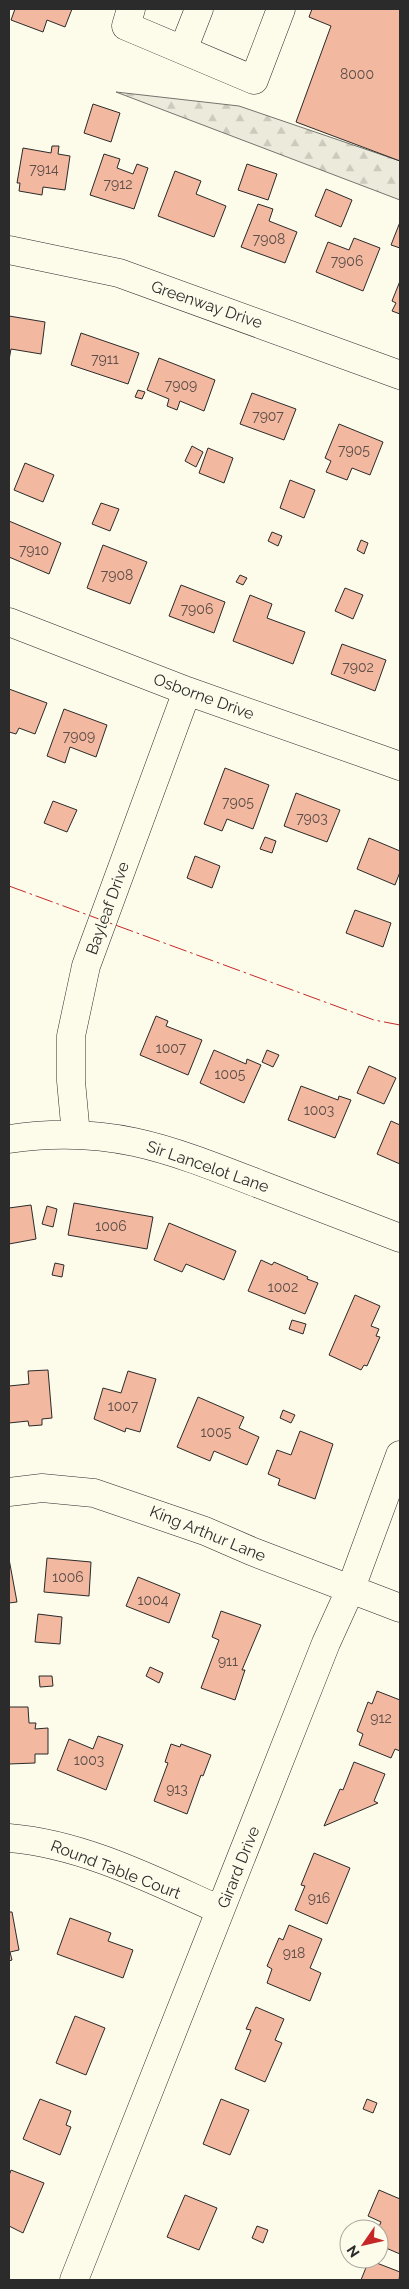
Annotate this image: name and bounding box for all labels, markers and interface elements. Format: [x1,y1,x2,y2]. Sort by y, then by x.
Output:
house number: 8000 [340,66,374,82]
house number: 7914 [29,161,59,177]
house number: 7912 [104,176,132,192]
house number: 7908 [253,231,285,247]
house number: 7906 [331,253,363,269]
street label: Greenway Drive [149,277,265,332]
house number: 7911 [91,351,119,367]
house number: 7909 [165,377,197,393]
house number: 7907 [252,408,284,424]
house number: 7905 [338,442,370,458]
house number: 7910 [19,542,49,558]
house number: 7908 [101,567,133,583]
house number: 7906 [181,601,213,617]
house number: 7902 [342,659,374,675]
street label: Osborne Drive [151,669,257,723]
house number: 7909 [63,728,95,744]
house number: 7905 [222,794,254,810]
house number: 7903 [296,810,328,826]
street label: Bayleaf Drive [82,859,133,957]
house number: 1007 [156,1040,187,1056]
house number: 1005 [215,1066,246,1082]
house number: 1003 [304,1102,334,1118]
street label: Sir Lancelot Lane [144,1137,271,1196]
house number: 1006 [95,1218,127,1234]
house number: 1002 [268,1279,298,1295]
house number: 1007 [108,1398,139,1414]
house number: 1005 [201,1424,232,1440]
street label: King Arthur Lane [147,1502,269,1565]
house number: 1006 [52,1569,84,1585]
house number: 1004 [138,1592,169,1608]
house number: 911 [218,1653,238,1669]
house number: 912 [370,1710,392,1726]
house number: 1003 [74,1752,104,1768]
house number: 913 [166,1781,188,1797]
street label: Girard Drive [213,1823,264,1911]
street label: Round Table Court [48,1836,184,1903]
house number: 916 [308,1890,330,1906]
house number: 918 [283,1945,305,1961]
north arrow [339,2219,389,2269]
text: N [344,2242,363,2260]

